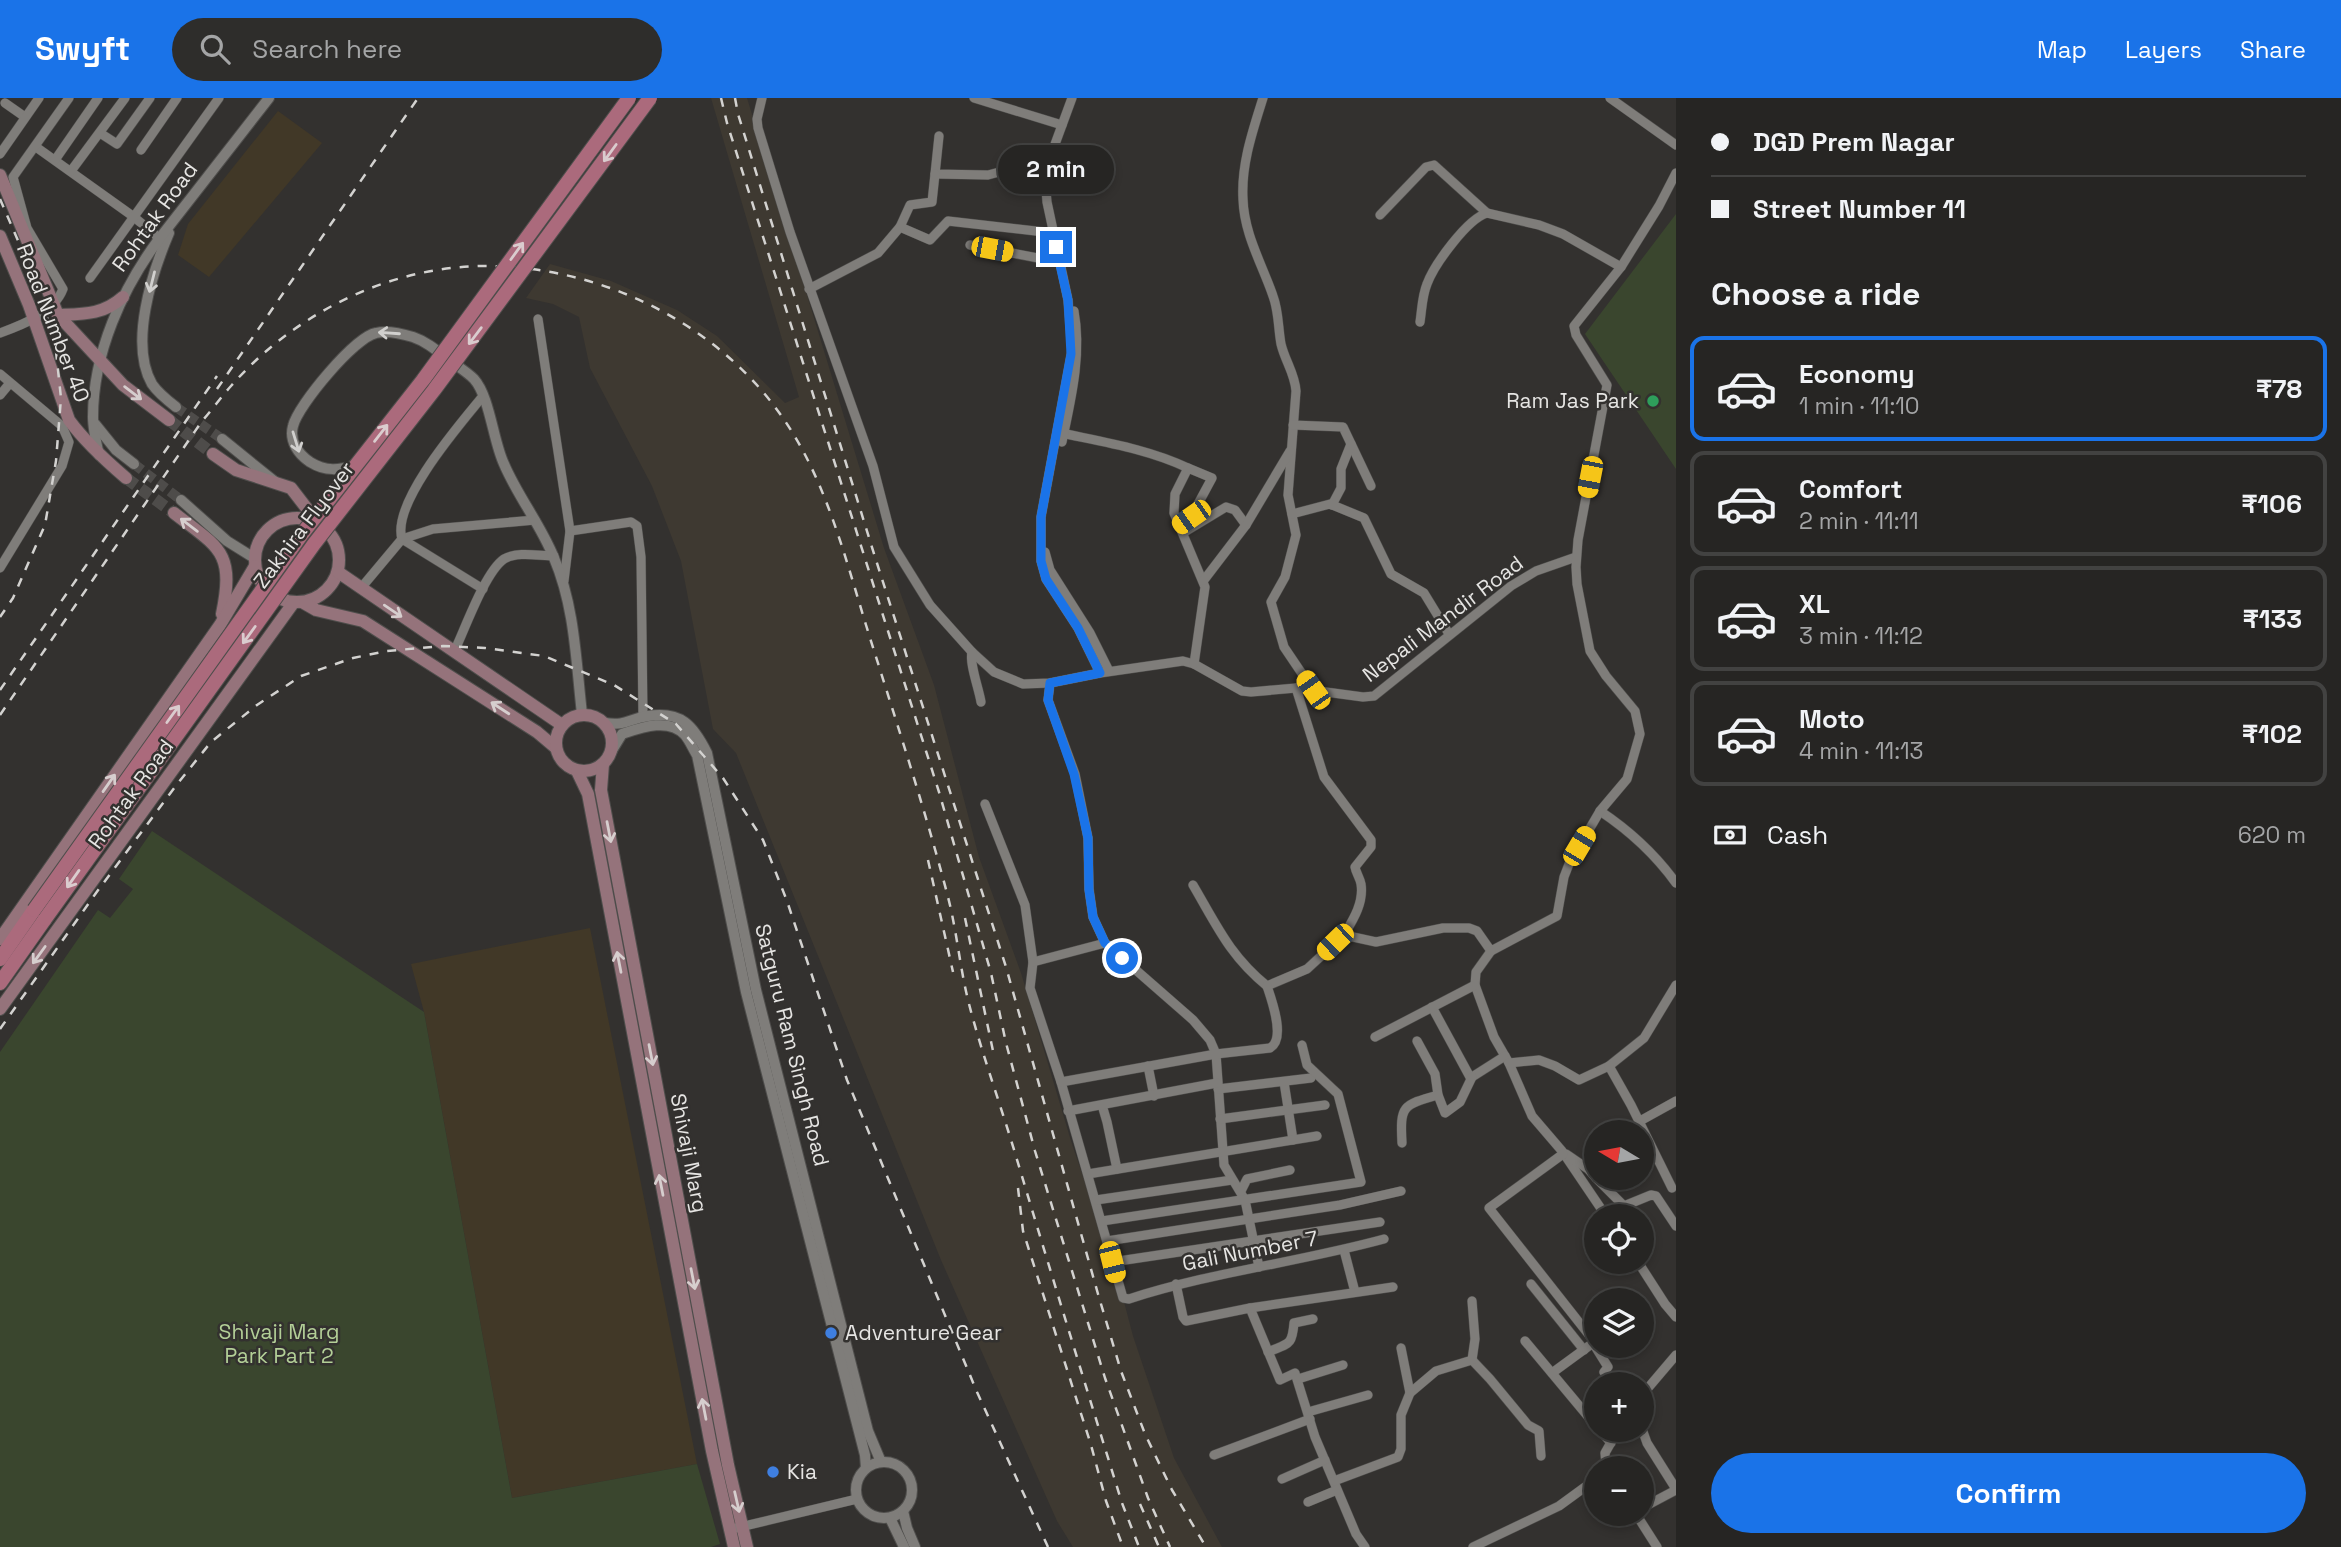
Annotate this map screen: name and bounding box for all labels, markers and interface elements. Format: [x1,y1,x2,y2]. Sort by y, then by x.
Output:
search box [172,18,662,81]
text: Swyft [35,28,130,70]
icon: search [196,30,234,68]
text: Search here [252,32,402,66]
text: Map [2037,34,2087,65]
text: Layers [2125,34,2202,65]
text: Share [2240,34,2306,65]
text: DGD Prem Nagar [1753,125,1955,159]
one-way arrow [603,143,617,162]
callout: 2 min [998,145,1114,194]
text: 2 min [1026,154,1086,184]
street label: Rohtak Road [106,157,203,277]
text: Street Number 11 [1753,192,1966,226]
route end [1040,231,1072,263]
car [970,235,1015,263]
street label: Road Number 40 [11,240,96,406]
one-way arrow [510,242,524,261]
one-way arrow [145,270,158,293]
text: Choose a ride [1711,274,1921,314]
one-way arrow [467,326,482,345]
one-way arrow [377,327,400,340]
icon: car [1715,357,1778,420]
text: Economy [1799,357,1915,391]
text: ₹78 [2256,372,2302,406]
one-way arrow [123,385,142,400]
place label: Ram Jas Park [1506,387,1639,414]
text: 1 min · 11:10 [1799,391,1920,421]
marker: Ram Jas Park [1645,393,1661,409]
one-way arrow [373,425,388,443]
one-way arrow [290,430,303,452]
car [1576,454,1605,500]
street label: Zakhira Flyover [247,456,360,593]
icon: car [1715,472,1778,535]
text: Comfort [1799,472,1902,506]
text: ₹106 [2241,487,2302,521]
car [1168,496,1215,538]
text: 2 min · 11:11 [1799,506,1919,536]
one-way arrow [180,517,198,532]
street label: Nepali Mandir Road [1357,549,1528,688]
icon: car [1715,587,1778,650]
text: XL [1799,587,1830,621]
text: ₹133 [2242,602,2302,636]
one-way arrow [383,604,402,618]
text: 3 min · 11:12 [1799,621,1923,651]
one-way arrow [242,625,256,644]
car [1293,667,1334,713]
one-way arrow [491,701,510,716]
icon: car [1715,702,1778,765]
text: Moto [1799,702,1865,736]
one-way arrow [166,705,180,724]
text: ₹102 [2242,717,2302,751]
street label: Rohtak Road [82,734,179,854]
text: 4 min · 11:13 [1799,736,1923,766]
one-way arrow [102,774,116,793]
icon: cash [1711,816,1749,854]
text: Cash [1767,818,1828,852]
one-way arrow [603,820,617,843]
text: 620 m [2238,820,2306,850]
car [1560,823,1599,869]
one-way arrow [66,869,80,888]
car [1313,920,1358,964]
street label: Satguru Ram Singh Road [749,921,836,1169]
route start [1106,942,1138,974]
one-way arrow [32,945,46,964]
one-way arrow [612,951,626,973]
one-way arrow [645,1043,659,1066]
street label: Shivaji Marg [665,1091,714,1215]
north arrow [1584,1120,1654,1190]
map controls [1584,1120,1654,1526]
one-way arrow [654,1174,667,1197]
button: locate [1584,1204,1654,1274]
street label: Gali Number 7 [1180,1224,1320,1277]
car [1097,1239,1128,1285]
one-way arrow [687,1267,700,1290]
button: layers [1584,1288,1654,1358]
park label: Shivaji Marg Park Part 2 [219,1318,339,1369]
place label: Adventure Gear [845,1319,1002,1346]
marker: Adventure Gear [823,1325,839,1341]
button: + [1584,1372,1654,1442]
one-way arrow [696,1398,710,1421]
button: Confirm [1711,1453,2306,1533]
button: − [1584,1456,1654,1526]
place label: Kia [787,1458,817,1485]
marker: Kia [765,1464,781,1480]
one-way arrow [730,1490,744,1513]

